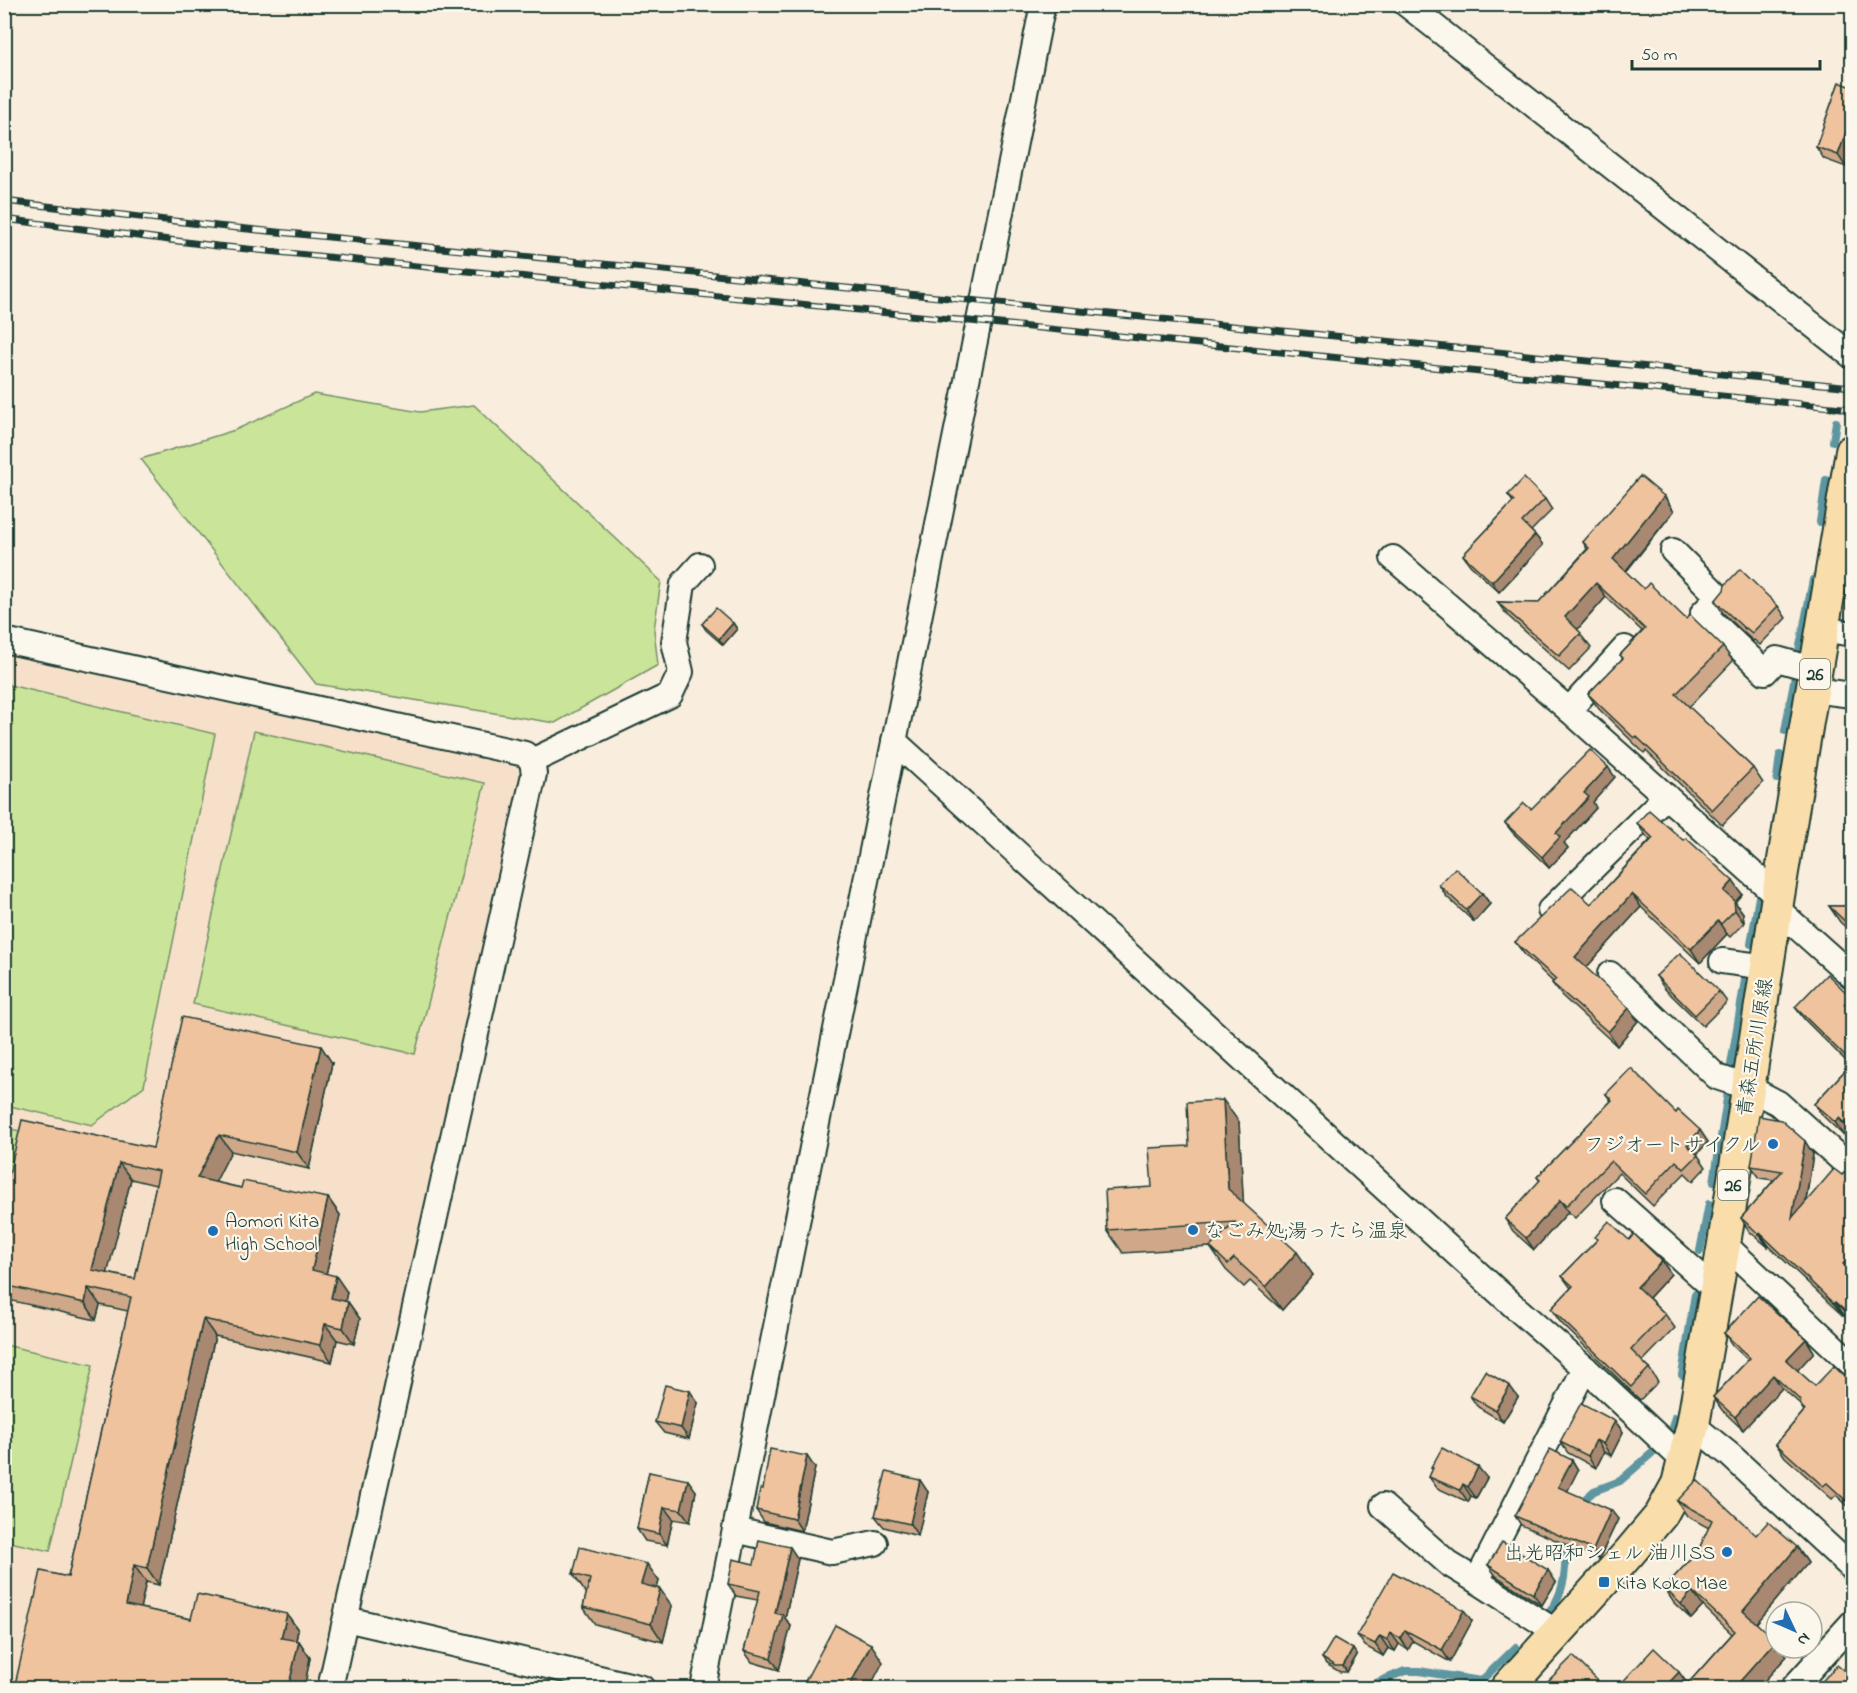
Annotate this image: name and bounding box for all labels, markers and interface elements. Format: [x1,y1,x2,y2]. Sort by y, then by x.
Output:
scale bar [1632,33,1820,71]
text: 50 m [1641,43,1678,69]
road number: 26 [1800,659,1830,689]
street label: 青森五所川原線 [1731,976,1782,1119]
place label: フジオートサイクル [1584,1132,1761,1161]
marker: フジオートサイクル [1766,1137,1780,1151]
road number: 26 [1718,1170,1748,1200]
place label: Aomori Kita High School [225,1208,319,1261]
place label: なごみ処;湯ったら温泉 [1205,1218,1408,1247]
marker: なごみ処;湯ったら温泉 [1186,1223,1200,1237]
marker: Aomori Kita High School [206,1224,220,1238]
place label: 出光昭和シェル 油川SS [1504,1540,1715,1569]
marker: 出光昭和シェル 油川SS [1720,1545,1734,1559]
place label: Kita Koko Mae [1616,1570,1727,1599]
marker: Kita Koko Mae [1597,1575,1611,1589]
north arrow [1764,1600,1824,1660]
text: N [1791,1627,1816,1651]

